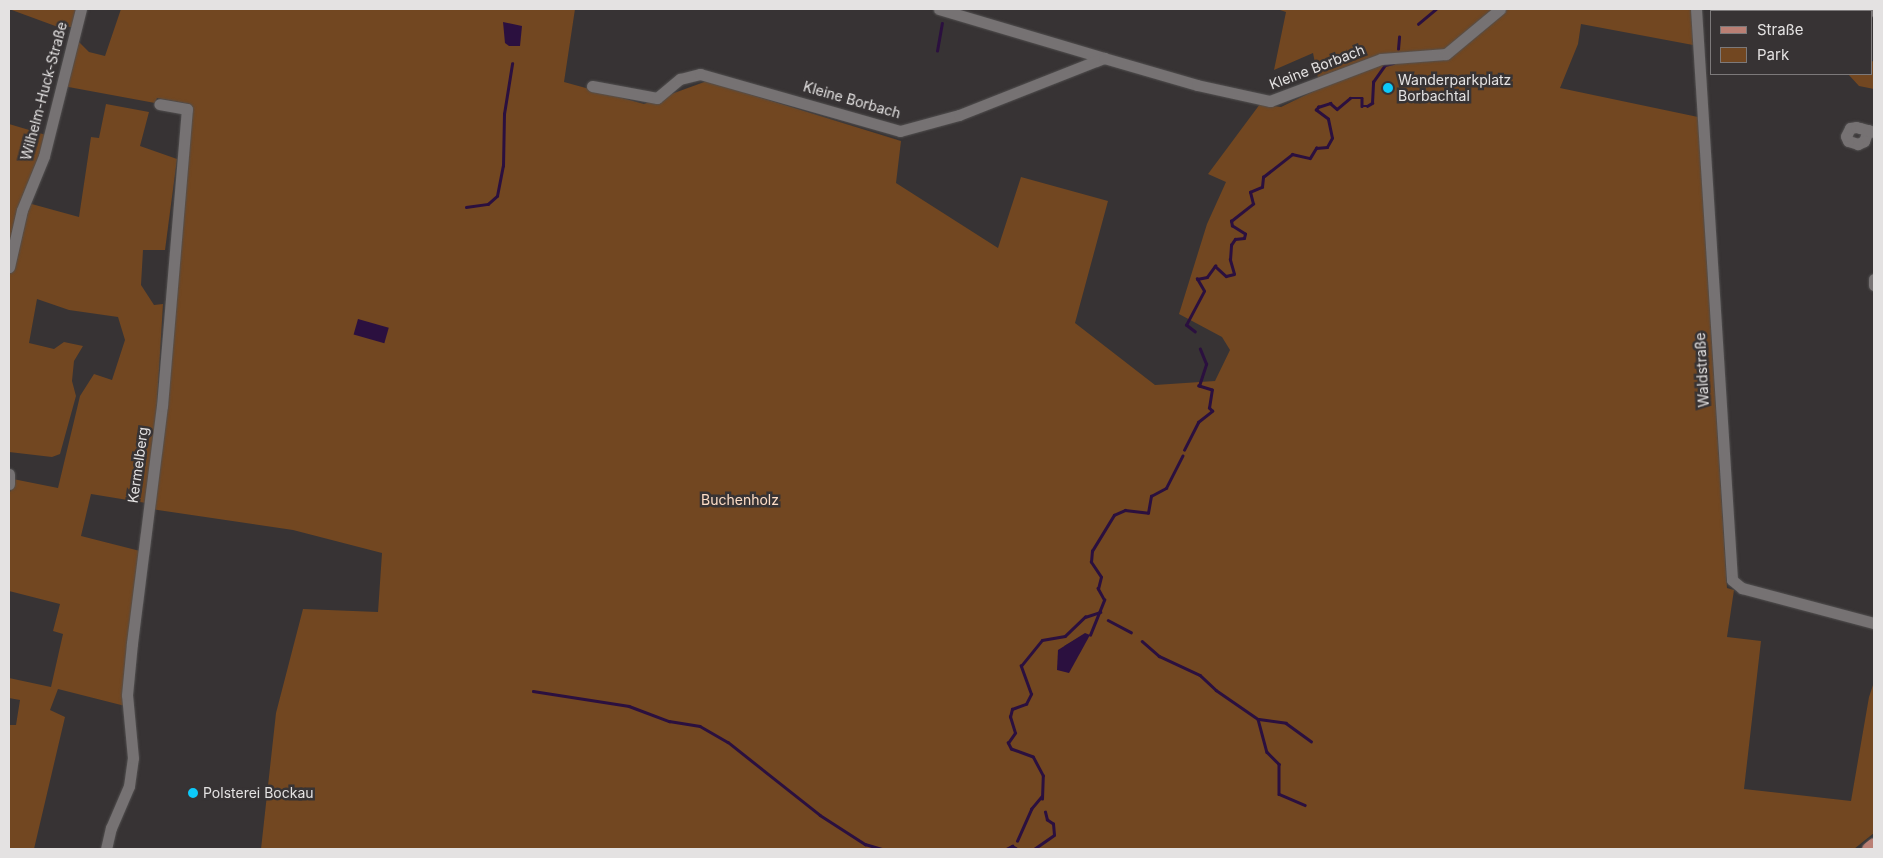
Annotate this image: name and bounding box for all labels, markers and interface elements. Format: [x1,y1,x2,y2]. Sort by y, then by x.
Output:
legend [1710,10,1873,75]
street label: Wilhelm-Huck-Straße [17,20,71,162]
text: Straße [1757,20,1804,39]
street label: Kleine Borbach [1267,41,1367,93]
text: Park [1757,45,1789,64]
place label: Wanderparkplatz Borbachtal [1398,72,1511,104]
street label: Kleine Borbach [801,78,903,122]
marker: Wanderparkplatz Borbachtal [1382,82,1394,94]
street label: Waldstraße [1692,332,1712,408]
street label: Kermelberg [124,426,152,504]
park label: Buchenholz [701,492,779,508]
place label: Polsterei Bockau [203,785,314,801]
marker: Polsterei Bockau [187,787,199,799]

